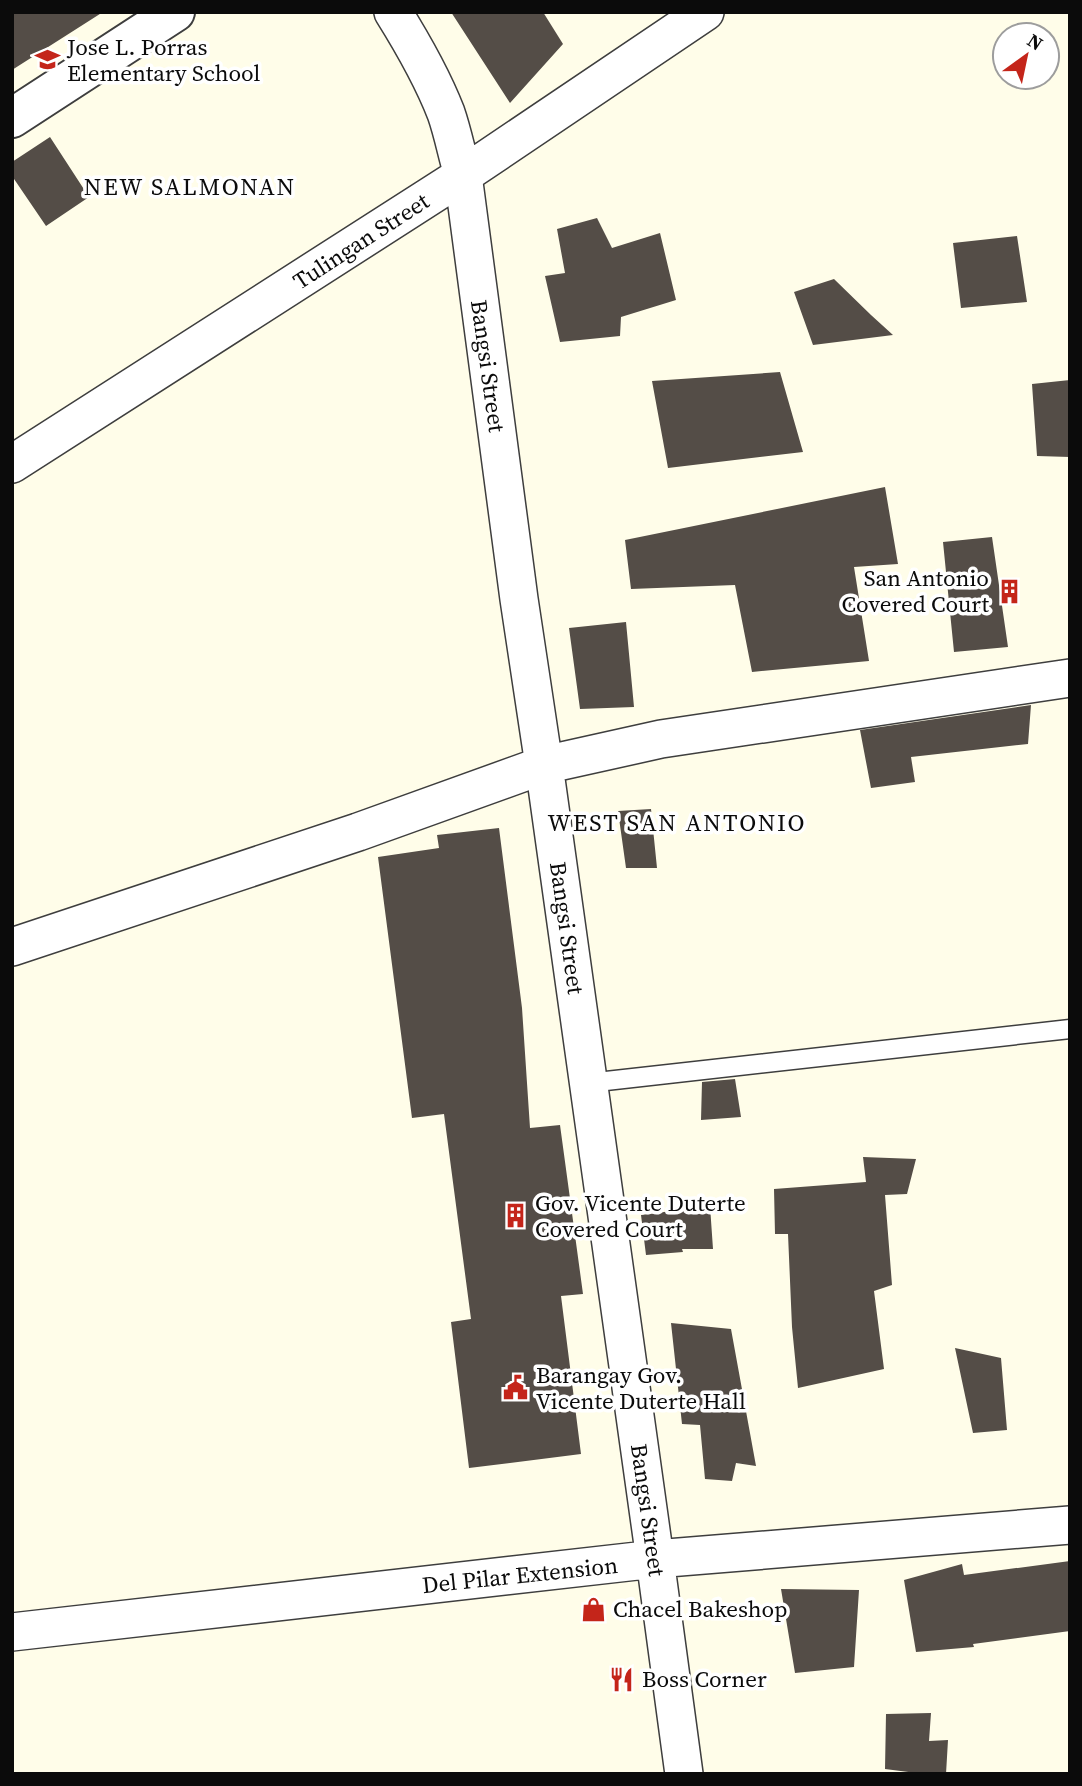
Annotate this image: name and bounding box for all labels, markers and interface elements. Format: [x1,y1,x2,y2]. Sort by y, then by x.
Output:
north arrow [991,21,1061,91]
text: N [1022,27,1048,57]
place label: Jose L. Porras Elementary School [66,31,260,89]
school or university icon: Jose L. Porras Elementary School [33,46,61,74]
district label: NEW SALMONAN [84,170,296,203]
street label: Tulingan Street [287,185,436,297]
street label: Bangsi Street [463,298,513,435]
place label: San Antonio Covered Court [841,562,990,620]
building icon: San Antonio Covered Court [995,577,1023,605]
district label: WEST SAN ANTONIO [548,806,806,839]
street label: Bangsi Street [542,860,592,997]
place label: Gov. Vicente Duterte Covered Court [535,1187,746,1245]
building icon: Gov. Vicente Duterte Covered Court [501,1202,529,1230]
place label: Barangay Gov. Vicente Duterte Hall [536,1359,746,1417]
public building icon: Barangay Gov. Vicente Duterte Hall [502,1374,530,1402]
street label: Bangsi Street [623,1442,673,1579]
street label: Del Pilar Extension [421,1549,619,1601]
place label: Chacel Bakeshop [613,1593,787,1625]
shop icon: Chacel Bakeshop [579,1595,607,1623]
place label: Boss Corner [642,1663,767,1695]
restaurant icon: Boss Corner [608,1665,636,1693]

